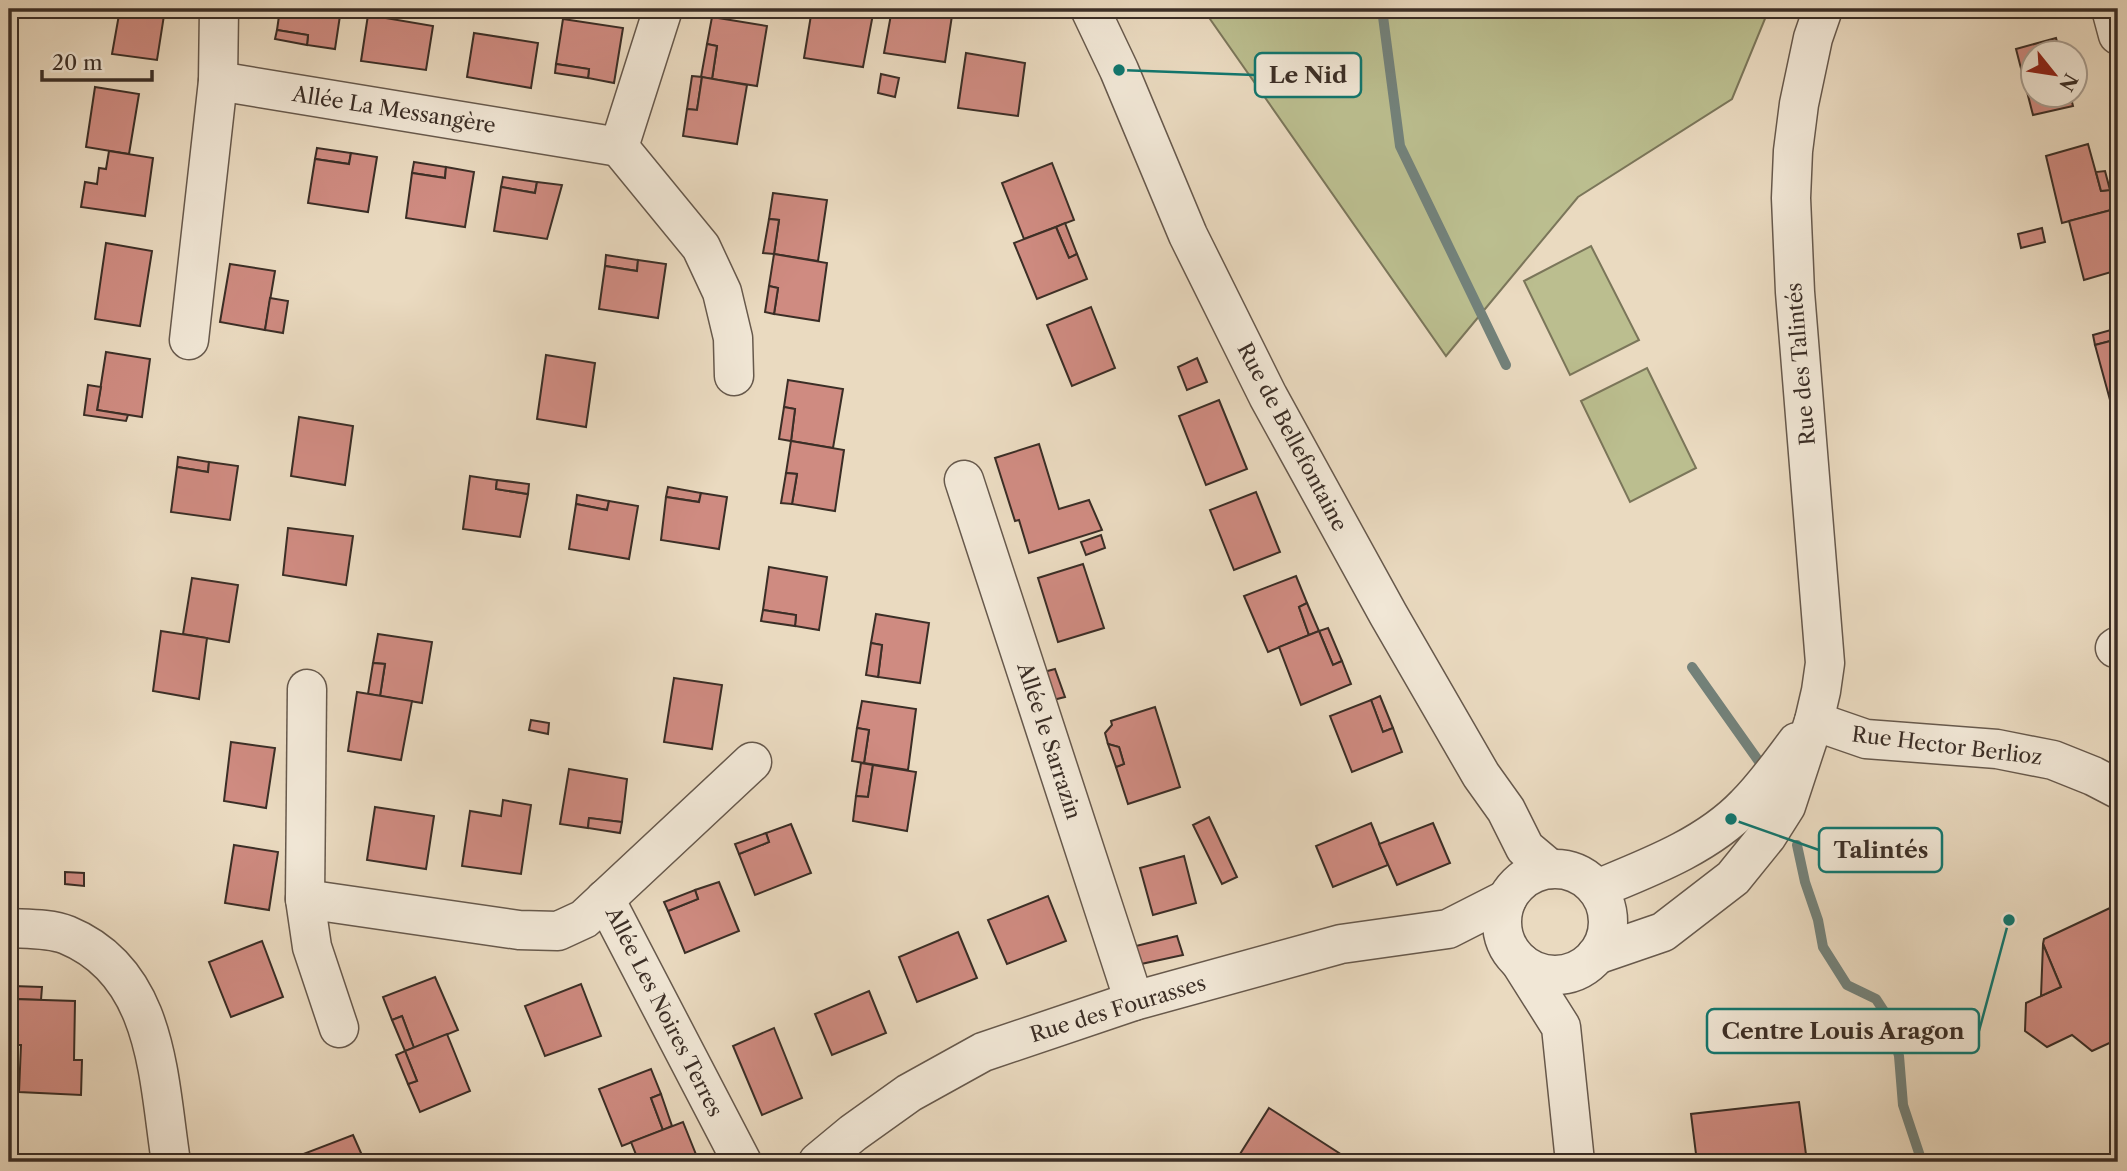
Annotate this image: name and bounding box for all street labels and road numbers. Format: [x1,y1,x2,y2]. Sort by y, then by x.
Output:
street label: Allée La Messangère [290,81,497,138]
street label: Rue des Talintés [1781,282,1820,446]
street label: Rue de Bellefontaine [1232,338,1353,535]
street label: Allée le Sarrazin [1012,658,1087,822]
street label: Rue Hector Berlioz [1850,721,2044,770]
street label: Allée Les Noires Terres [600,902,728,1121]
street label: Rue des Fourasses [1027,970,1209,1047]

